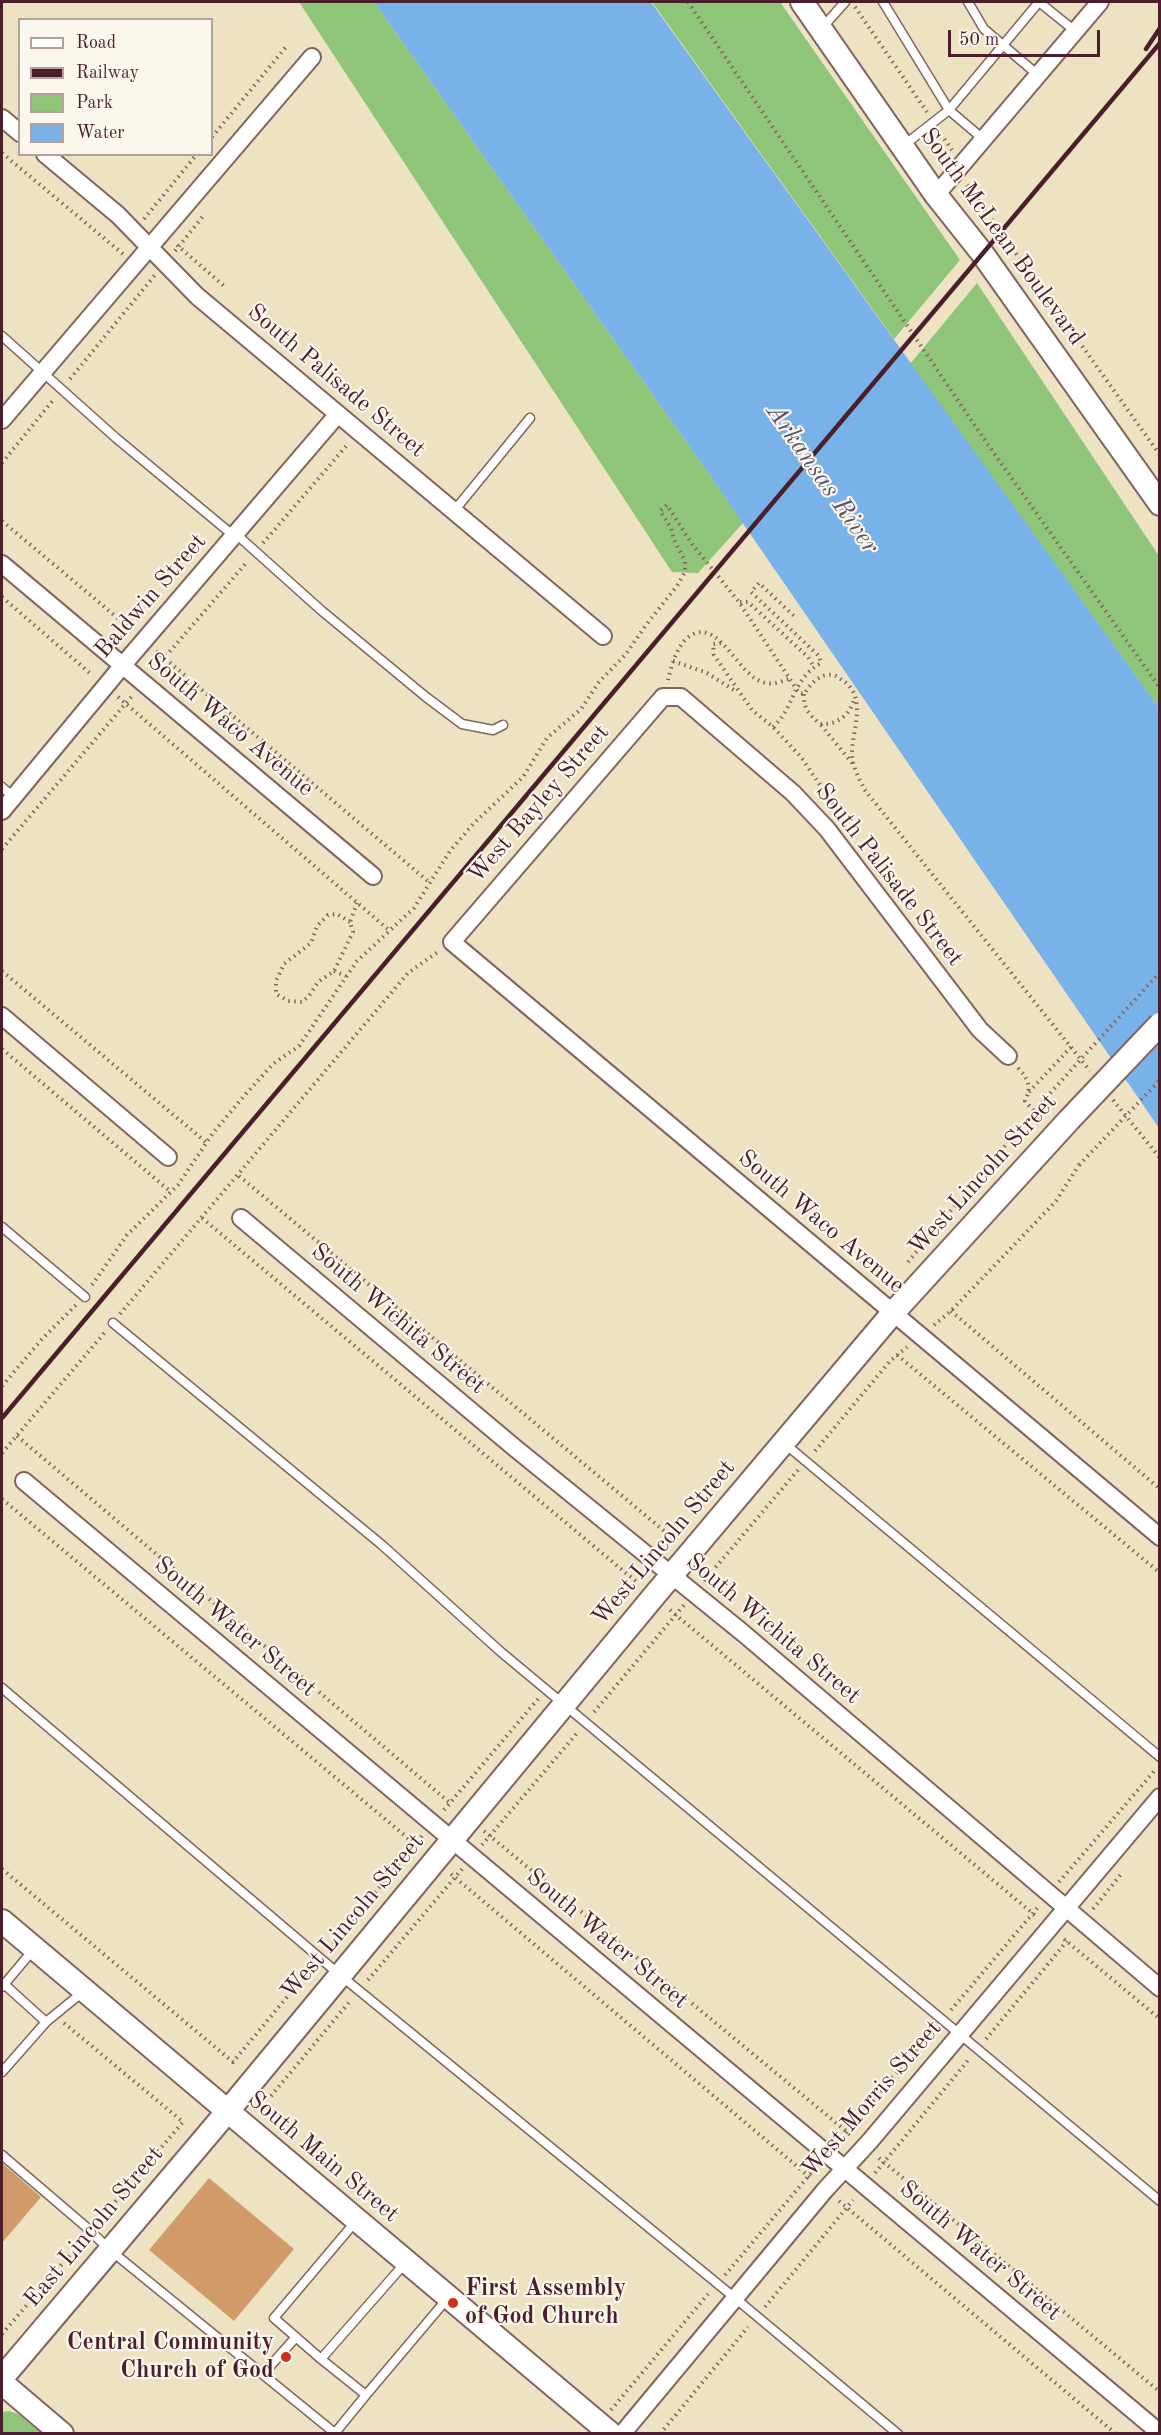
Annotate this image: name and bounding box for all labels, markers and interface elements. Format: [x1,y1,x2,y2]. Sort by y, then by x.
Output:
legend [18,18,213,156]
scale bar [951,18,1102,56]
text: 50 m [959,31,999,49]
text: Road [76,34,116,52]
text: Railway [76,64,139,82]
text: Park [76,94,113,112]
street label: South McLean Boulevard [913,123,1091,351]
text: Water [76,124,125,142]
street label: South Palisade Street [241,298,431,464]
water label: Arkansas River [759,398,885,560]
street label: Baldwin Street [89,528,213,664]
street label: South Waco Avenue [141,647,319,803]
street label: West Bayley Street [462,719,616,889]
street label: South Palisade Street [809,778,969,972]
street label: West Lincoln Street [903,1088,1063,1262]
street label: South Waco Avenue [732,1144,910,1300]
street label: South Wichita Street [305,1237,491,1401]
street label: West Lincoln Street [586,1454,742,1632]
street label: South Wichita Street [680,1547,866,1711]
street label: South Water Street [148,1551,322,1703]
street label: West Lincoln Street [275,1828,431,2006]
street label: South Water Street [520,1863,694,2015]
street label: West Morris Street [796,2015,948,2183]
street label: South Main Street [241,2085,405,2229]
street label: East Lincoln Street [18,2141,170,2313]
street label: South Water Street [893,2175,1067,2327]
place label: First Assembly of God Church [465,2275,626,2331]
marker: First Assembly of God Church [446,2296,460,2310]
place label: Central Community Church of God [67,2329,274,2385]
marker: Central Community Church of God [279,2350,293,2364]

